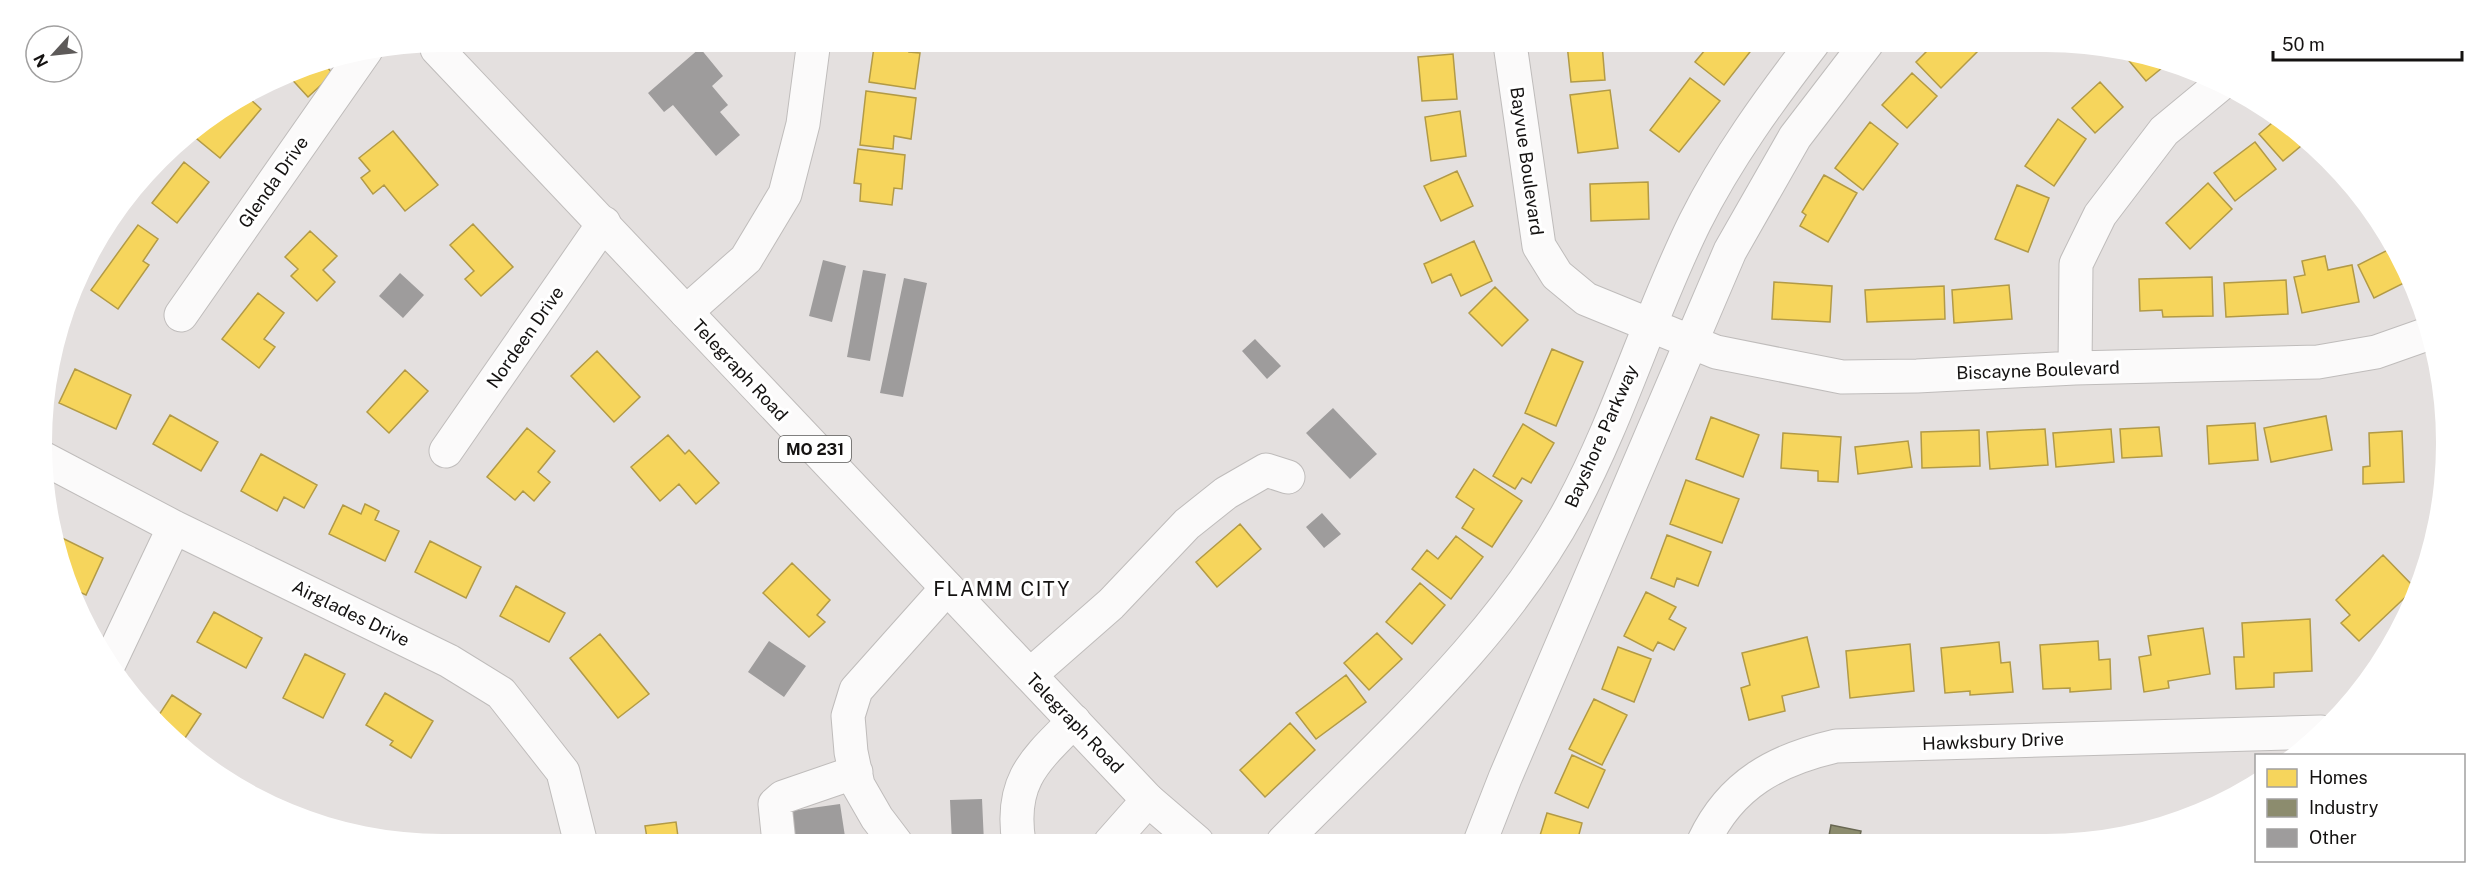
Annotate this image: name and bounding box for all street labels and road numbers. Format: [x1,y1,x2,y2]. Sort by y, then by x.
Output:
street label: Bayvue Boulevard [1506,85,1548,237]
street label: Glenda Drive [234,132,312,232]
street label: Nordeen Drive [482,282,568,392]
street label: Telegraph Road [688,315,792,425]
street label: Biscayne Boulevard [1956,357,2120,383]
street label: Bayshore Parkway [1560,361,1642,511]
road number: MO 231 [779,436,851,462]
street label: Airglades Drive [289,576,413,650]
street label: Telegraph Road [1022,669,1128,777]
street label: Hawksbury Drive [1922,728,2064,754]

